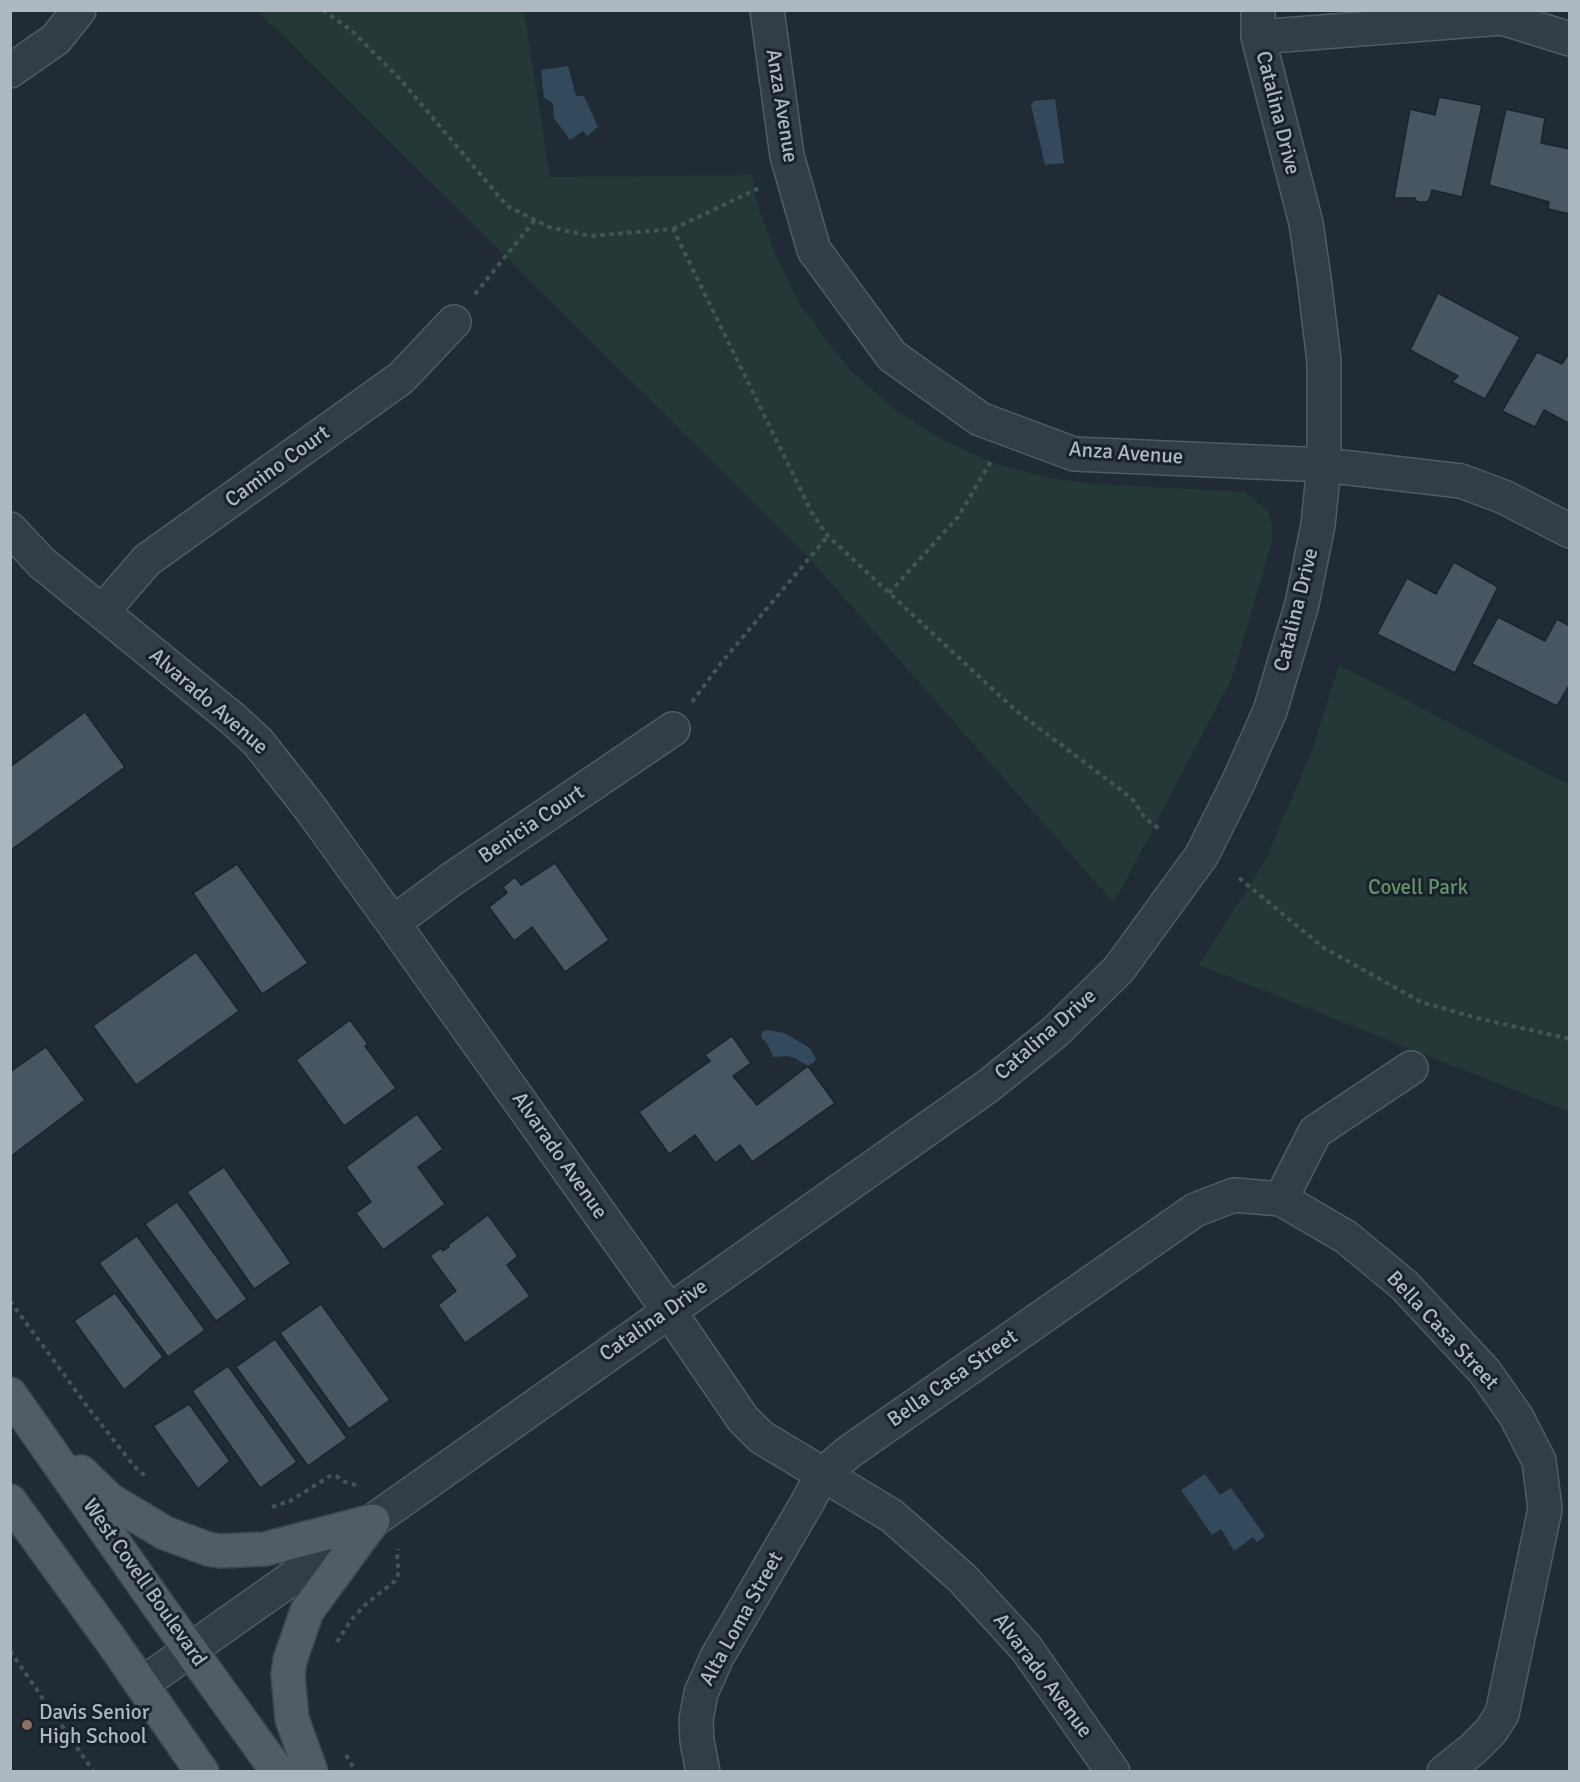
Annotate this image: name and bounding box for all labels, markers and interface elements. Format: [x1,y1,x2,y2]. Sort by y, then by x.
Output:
street label: Anza Avenue [760,47,802,165]
street label: Catalina Drive [1249,49,1305,177]
street label: Camino Court [221,421,335,513]
street label: Anza Avenue [1068,437,1184,471]
street label: Catalina Drive [1269,546,1325,674]
street label: Alvarado Avenue [143,644,273,760]
street label: Benicia Court [474,780,590,870]
park label: Covell Park [1368,875,1468,901]
street label: Catalina Drive [990,984,1102,1086]
street label: Alvarado Avenue [506,1088,612,1224]
street label: Bella Casa Street [1381,1266,1503,1396]
street label: Catalina Drive [595,1274,713,1368]
street label: Bella Casa Street [883,1325,1023,1433]
street label: West Covell Boulevard [77,1494,211,1672]
street label: Alta Loma Street [695,1548,789,1690]
street label: Alvarado Avenue [987,1609,1097,1743]
place label: Davis Senior High School [39,1700,149,1750]
marker: Davis Senior High School [20,1718,34,1732]

